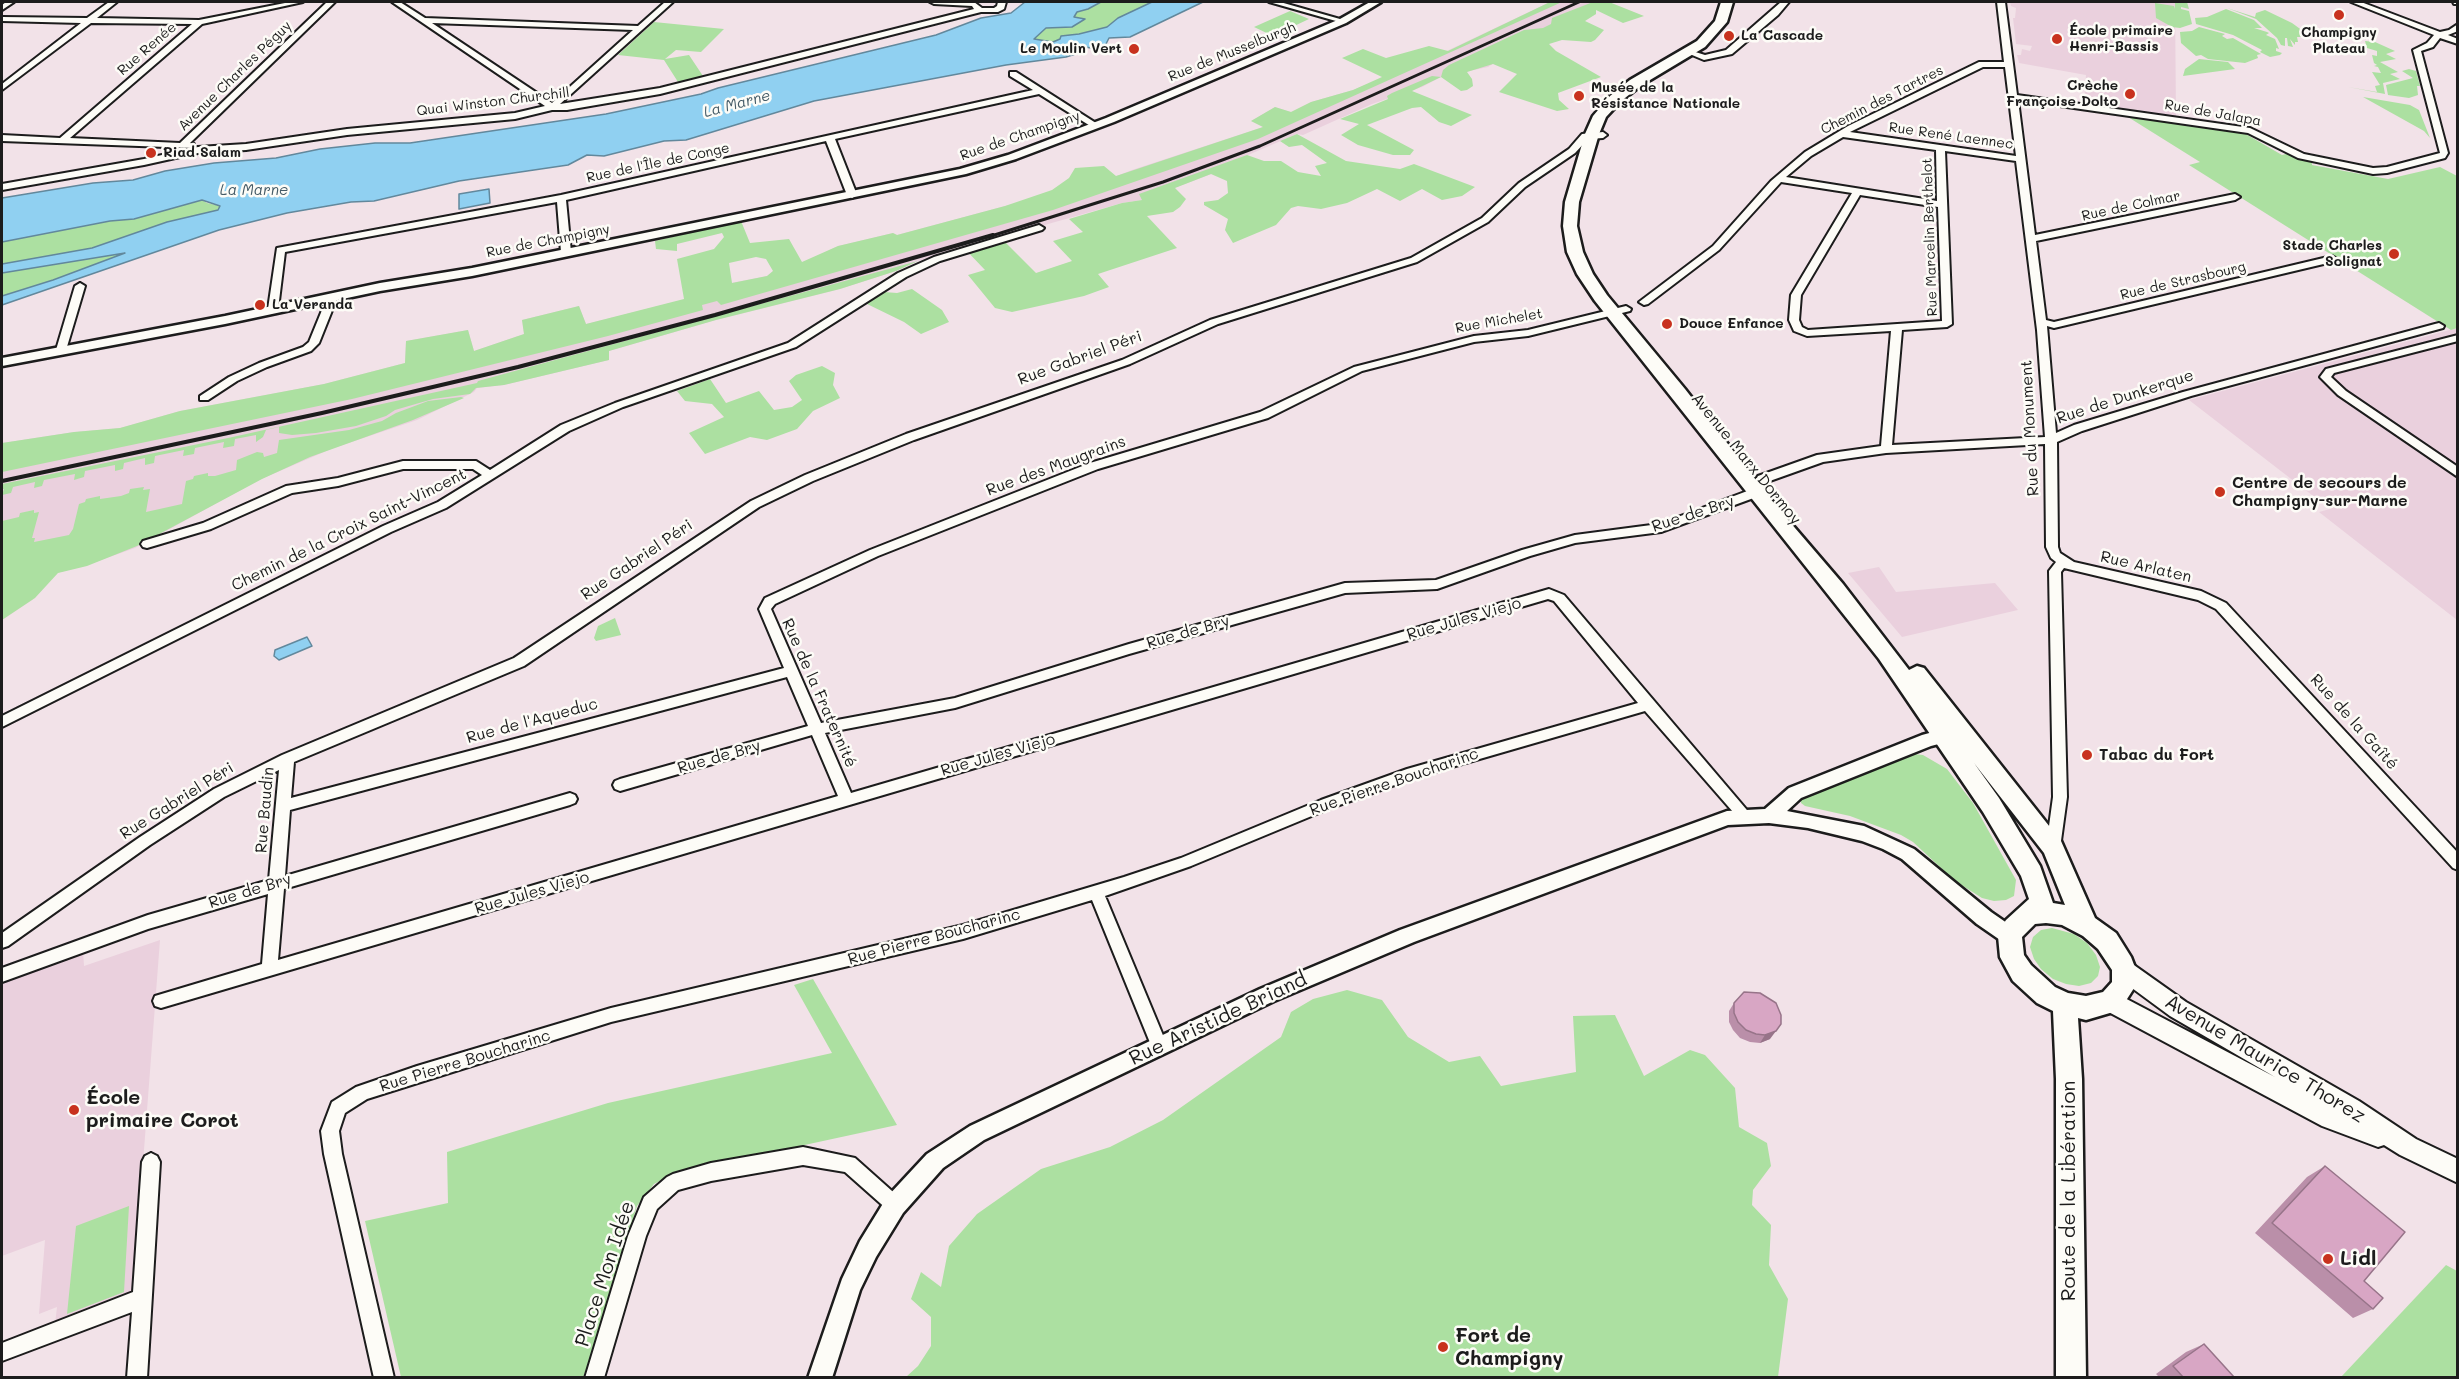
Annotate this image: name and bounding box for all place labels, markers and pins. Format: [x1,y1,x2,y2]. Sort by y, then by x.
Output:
marker: Champigny Plateau [2332,8,2346,22]
place label: École primaire Henri-Bassis [2069,23,2173,56]
place label: Champigny Plateau [2301,25,2377,57]
place label: La Cascade [1741,28,1823,44]
marker: La Cascade [1722,29,1736,43]
marker: École primaire Henri-Bassis [2050,32,2064,46]
place label: Le Moulin Vert [1020,41,1122,57]
marker: Le Moulin Vert [1127,42,1141,56]
place label: Crèche Françoise Dolto [2006,78,2118,110]
place label: Musée de la Résistance Nationale [1591,80,1740,112]
marker: Crèche Françoise Dolto [2123,87,2137,101]
marker: Musée de la Résistance Nationale [1572,89,1586,103]
place label: Riad Salam [163,145,241,161]
marker: Riad Salam [144,146,158,160]
place label: Stade Charles Solignat [2283,238,2382,270]
marker: Stade Charles Solignat [2387,247,2401,261]
place label: La Veranda [272,297,353,313]
marker: La Veranda [253,298,267,312]
place label: Douce Enfance [1679,316,1784,332]
marker: Douce Enfance [1660,317,1674,331]
place label: Centre de secours de Champigny-sur-Marne [2232,473,2407,511]
marker: Centre de secours de Champigny-sur-Marne [2213,485,2227,499]
place label: Tabac du Fort [2099,745,2214,765]
marker: Tabac du Fort [2080,748,2094,762]
place label: École primaire Corot [86,1086,239,1133]
marker: École primaire Corot [67,1103,81,1117]
place label: Lidl [2340,1247,2376,1271]
marker: Lidl [2321,1252,2335,1266]
place label: Fort de Champigny [1455,1324,1563,1371]
marker: Fort de Champigny [1436,1340,1450,1354]

